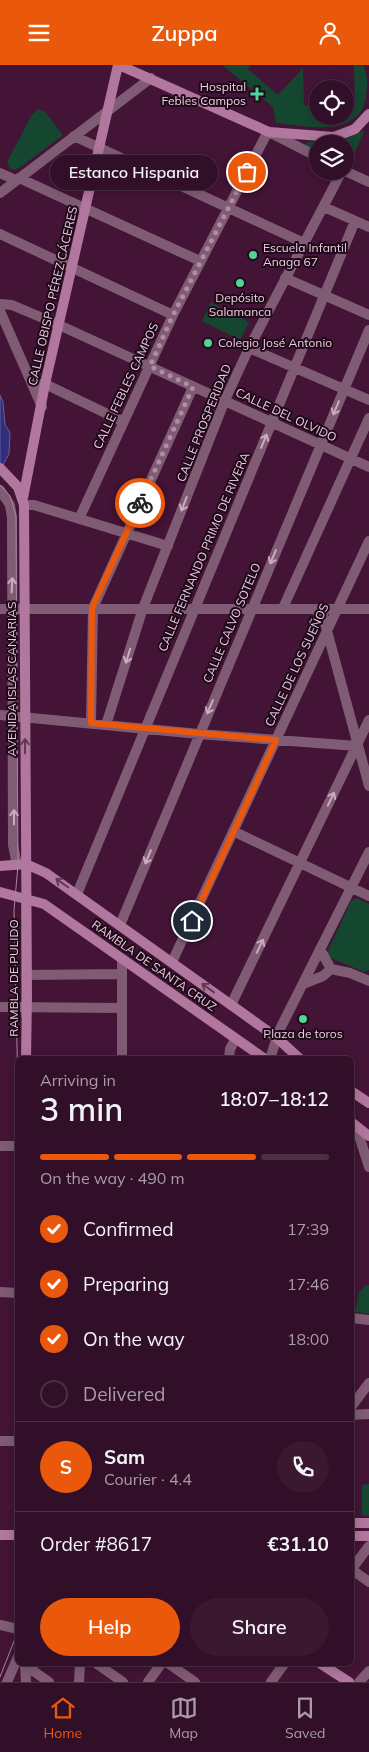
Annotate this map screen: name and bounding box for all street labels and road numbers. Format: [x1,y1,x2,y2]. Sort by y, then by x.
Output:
street label: CALLE OBISPO PÉREZ CÁCERES [25,205,80,387]
street label: CALLE FEBLES CAMPOS [90,320,161,451]
street label: CALLE PROSPERIDAD [173,362,234,484]
street label: CALLE DEL OLVIDO [233,384,339,445]
street label: CALLE FERNANDO PRIMO DE RIVERA [155,450,253,654]
street label: CALLE CALVO SOTELO [199,561,264,685]
street label: CALLE DE LOS SUEÑOS [261,601,332,729]
street label: AVENIDA ISLAS CANARIAS [4,602,19,756]
street label: RAMBLA DE SANTA CRUZ [89,917,220,1014]
street label: RAMBLA DE PULIDO [6,919,21,1037]

